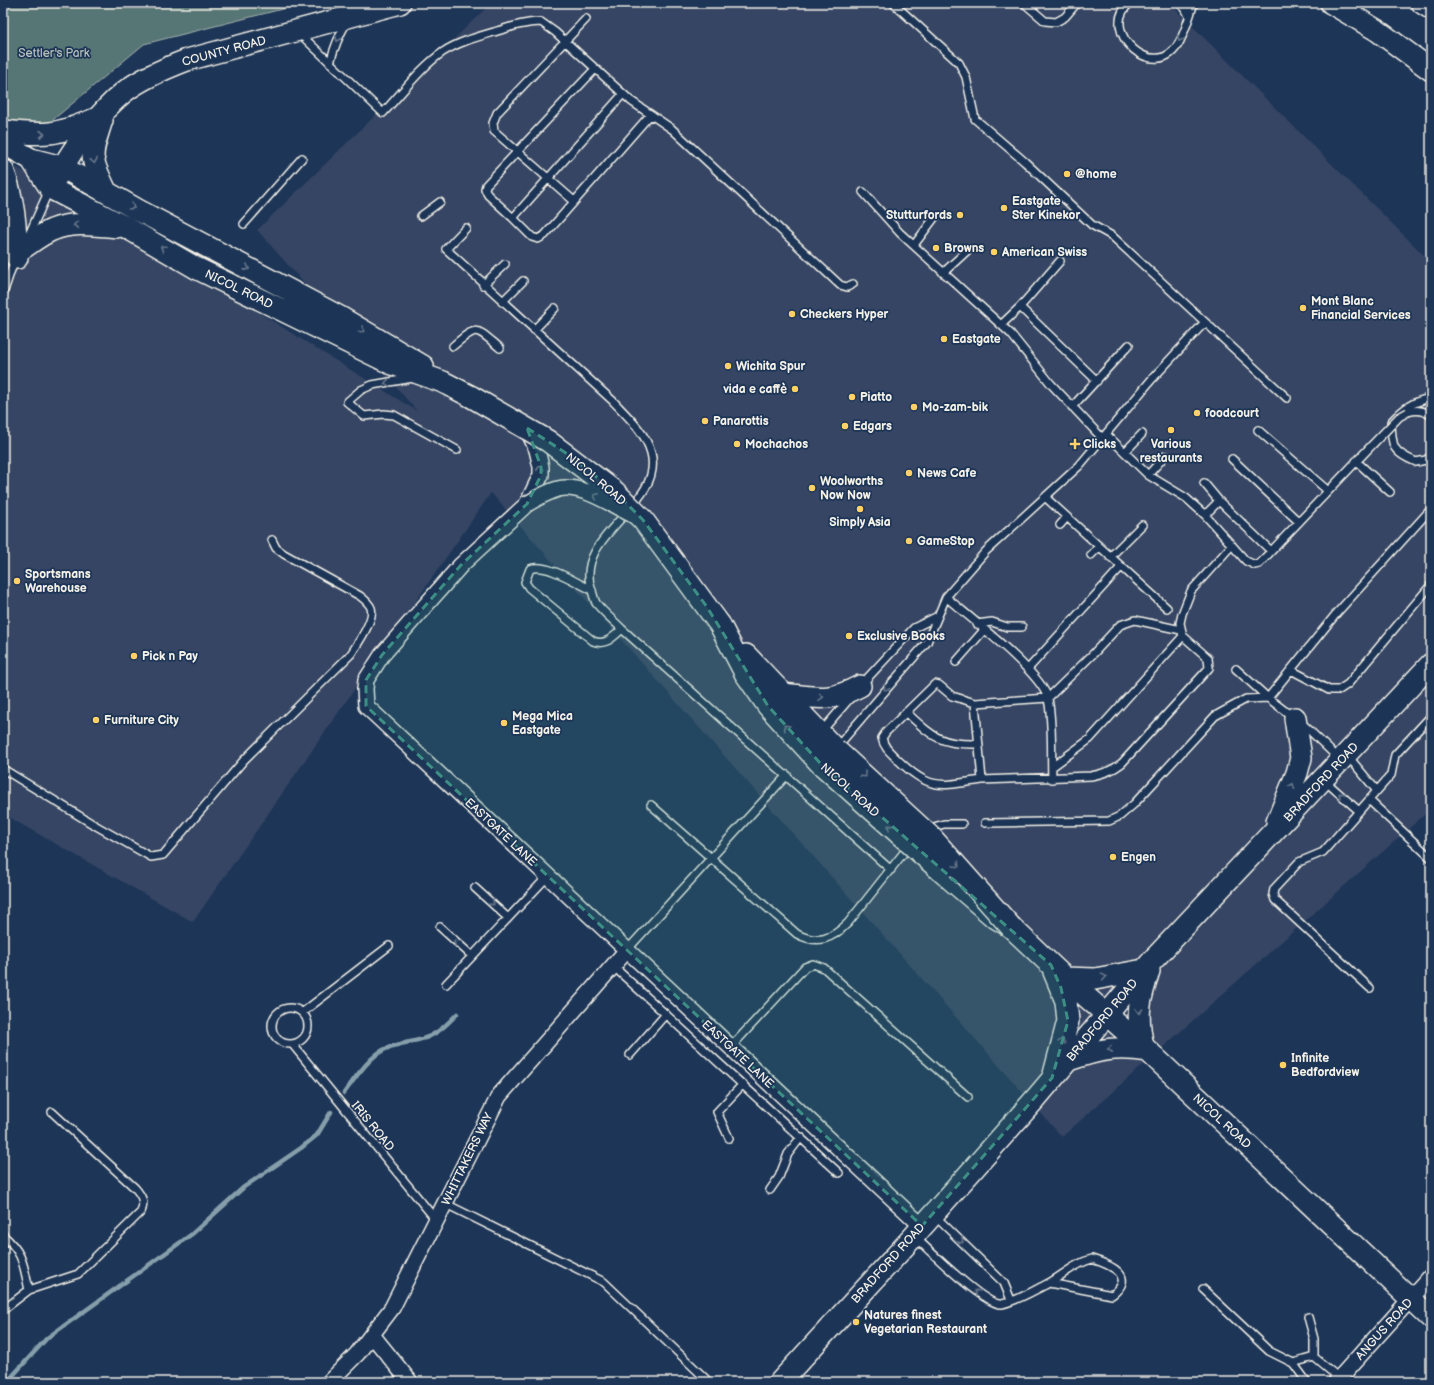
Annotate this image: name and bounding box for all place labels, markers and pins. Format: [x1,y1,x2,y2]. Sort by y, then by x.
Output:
place label: @home [1075,167,1117,182]
marker: @home [1062,169,1072,179]
place label: Eastgate Ster Kinekor [1012,194,1080,223]
marker: Eastgate Ster Kinekor [999,203,1009,213]
place label: Stutturfords [886,208,952,223]
marker: Stutturfords [955,210,965,220]
place label: Browns [944,241,984,256]
marker: Browns [931,243,941,253]
place label: American Swiss [1001,245,1087,260]
marker: American Swiss [989,247,999,257]
place label: Mont Blanc Financial Services [1311,294,1411,323]
marker: Mont Blanc Financial Services [1298,303,1308,313]
place label: Checkers Hyper [800,307,889,322]
marker: Checkers Hyper [787,309,797,319]
place label: Eastgate [952,332,1001,347]
marker: Eastgate [939,334,949,344]
place label: Wichita Spur [736,359,806,374]
marker: Wichita Spur [723,361,733,371]
place label: vida e caffè [722,382,787,397]
marker: vida e caffè [790,384,800,394]
place label: Piatto [860,390,892,405]
marker: Piatto [847,392,857,402]
place label: Mo-zam-bik [922,400,989,415]
marker: Mo-zam-bik [909,402,919,412]
place label: foodcourt [1205,406,1259,421]
marker: foodcourt [1192,408,1202,418]
place label: Panarottis [713,414,769,429]
marker: Panarottis [700,416,710,426]
place label: Edgars [853,419,892,434]
marker: Edgars [840,421,850,431]
marker: Various restaurants [1166,425,1176,435]
place label: Mochachos [745,437,808,452]
place label: Clicks [1083,437,1116,452]
place label: Various restaurants [1140,437,1202,466]
marker: Mochachos [732,439,742,449]
marker: Clicks [1070,439,1080,449]
place label: News Cafe [917,466,976,481]
marker: News Cafe [904,468,914,478]
place label: Woolworths Now Now [820,474,883,503]
marker: Woolworths Now Now [807,483,817,493]
marker: Simply Asia [855,504,865,514]
place label: Simply Asia [829,515,891,530]
place label: GameStop [917,534,975,549]
marker: GameStop [904,536,914,546]
place label: Sportsmans Warehouse [25,567,91,596]
marker: Sportsmans Warehouse [12,576,22,586]
place label: Exclusive Books [857,629,945,644]
marker: Exclusive Books [844,631,854,641]
place label: Pick n Pay [142,649,198,664]
marker: Pick n Pay [129,651,139,661]
place label: Mega Mica Eastgate [512,709,573,738]
place label: Furniture City [104,713,179,728]
marker: Furniture City [91,715,101,725]
marker: Mega Mica Eastgate [499,718,509,728]
place label: Engen [1121,850,1156,865]
marker: Engen [1108,852,1118,862]
place label: Infinite Bedfordview [1291,1051,1359,1080]
marker: Infinite Bedfordview [1278,1060,1288,1070]
place label: Natures finest Vegetarian Restaurant [864,1308,987,1337]
marker: Natures finest Vegetarian Restaurant [851,1317,861,1327]

